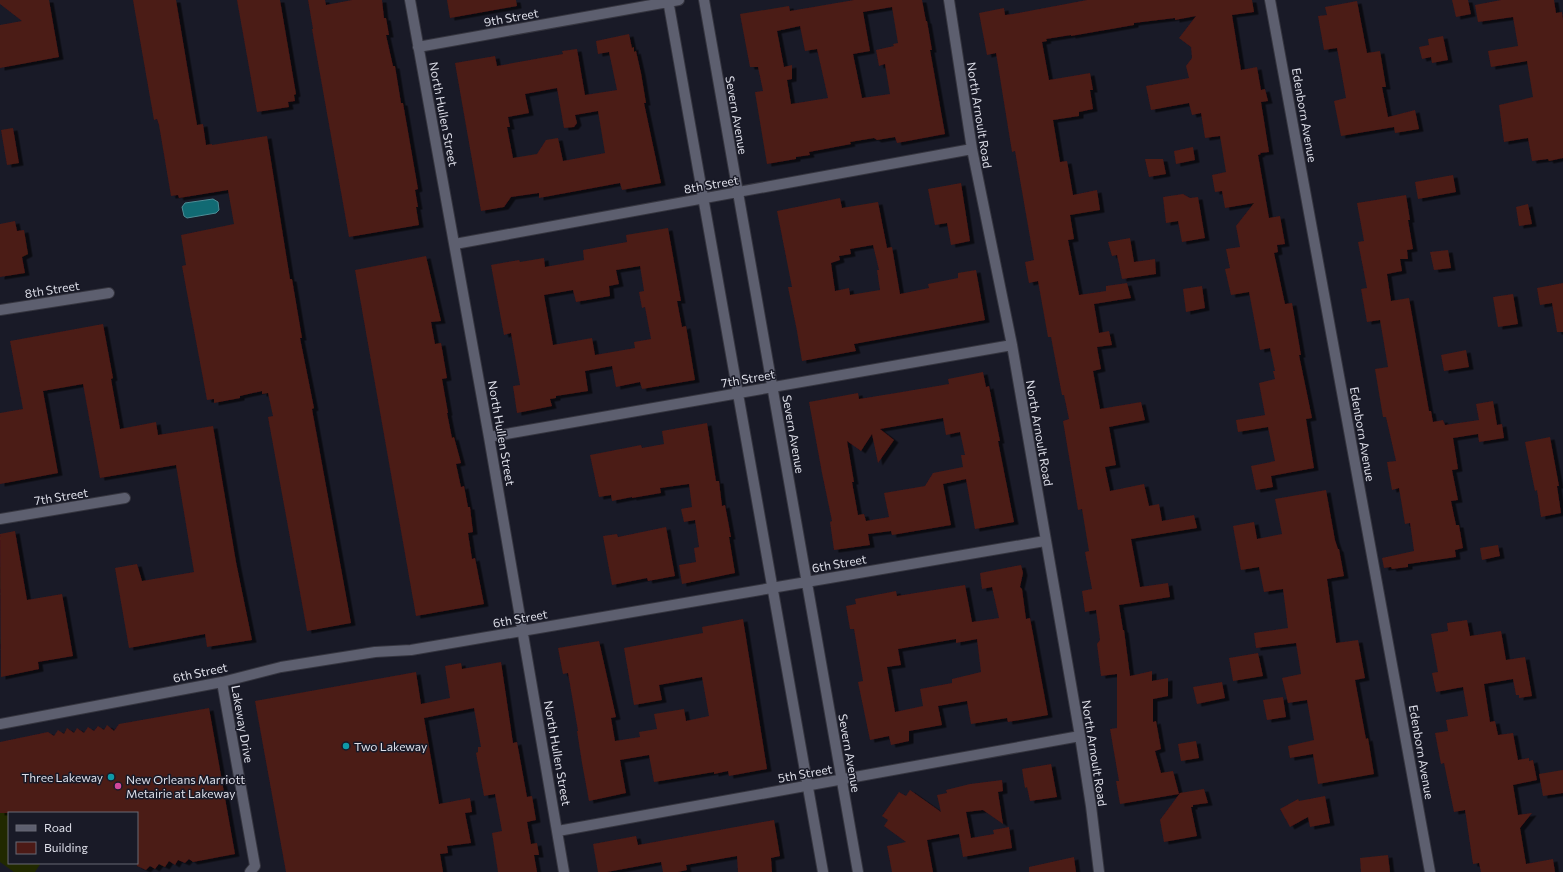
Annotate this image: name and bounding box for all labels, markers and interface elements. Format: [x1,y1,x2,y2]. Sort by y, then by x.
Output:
street label: 9th Street [483,5,540,29]
street label: North Hullen Street [427,60,461,168]
street label: North Arnoult Road [965,61,995,169]
street label: Edenborn Avenue [1290,67,1320,163]
street label: Severn Avenue [723,75,751,155]
street label: 8th Street [683,172,740,196]
street label: 8th Street [24,278,80,300]
street label: 7th Street [720,366,776,390]
street label: North Hullen Street [486,379,518,487]
street label: North Arnoult Road [1024,379,1056,487]
street label: Edenborn Avenue [1348,386,1378,482]
street label: Severn Avenue [780,394,808,474]
street label: 7th Street [33,485,89,507]
street label: 6th Street [811,551,868,575]
street label: 6th Street [492,606,549,630]
street label: 6th Street [172,659,229,685]
street label: Lakeway Drive [229,684,257,764]
street label: North Hullen Street [542,699,574,807]
street label: North Arnoult Road [1080,699,1110,807]
street label: Edenborn Avenue [1407,704,1437,800]
street label: Severn Avenue [836,713,864,793]
place label: Two Lakeway [354,739,427,753]
marker: Two Lakeway [341,741,351,751]
street label: 5th Street [777,761,833,785]
place label: Three Lakeway [21,770,103,784]
marker: Three Lakeway [106,772,116,782]
place label: New Orleans Marriott Metairie at Lakeway [126,772,245,800]
marker: New Orleans Marriott Metairie at Lakeway [113,781,123,791]
legend [8,812,138,864]
text: Road [44,820,72,834]
text: Building [44,840,88,854]

